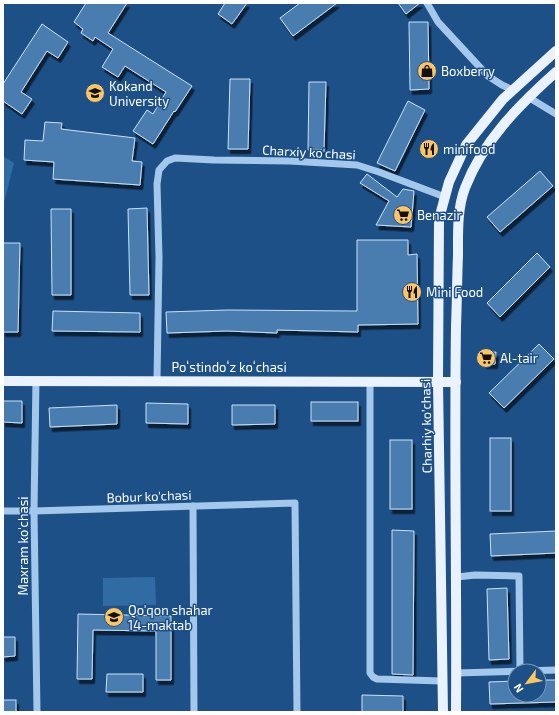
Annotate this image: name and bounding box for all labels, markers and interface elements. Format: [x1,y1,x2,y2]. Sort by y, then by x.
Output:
shop icon: Boxberry [416,60,438,82]
place label: Boxberry [441,63,495,79]
place label: Kokand University [109,78,169,109]
school or university icon: Kokand University [84,82,106,104]
restaurant icon: minifood [418,138,440,160]
place label: minifood [443,141,495,157]
street label: Charxiy ko'chasi [262,142,356,162]
supermarket icon: Benazir [392,204,414,226]
place label: Benazir [417,207,462,223]
restaurant icon: Mini Food [401,281,423,303]
place label: Mini Food [426,284,483,300]
supermarket icon: Al-tair [475,347,497,369]
place label: Al-tair [500,350,538,366]
street label: Poʻstindoʻz koʻchasi [171,359,287,375]
street label: Charhiy ko'chasi [417,379,435,473]
street label: Bobur ko'chasi [106,487,192,505]
street label: Maxram ko'chasi [15,497,31,595]
place label: Qo'qon shahar 14-maktab [128,602,213,633]
school or university icon: Qo'qon shahar 14-maktab [103,606,125,628]
north arrow [507,663,547,703]
text: N [510,682,526,695]

